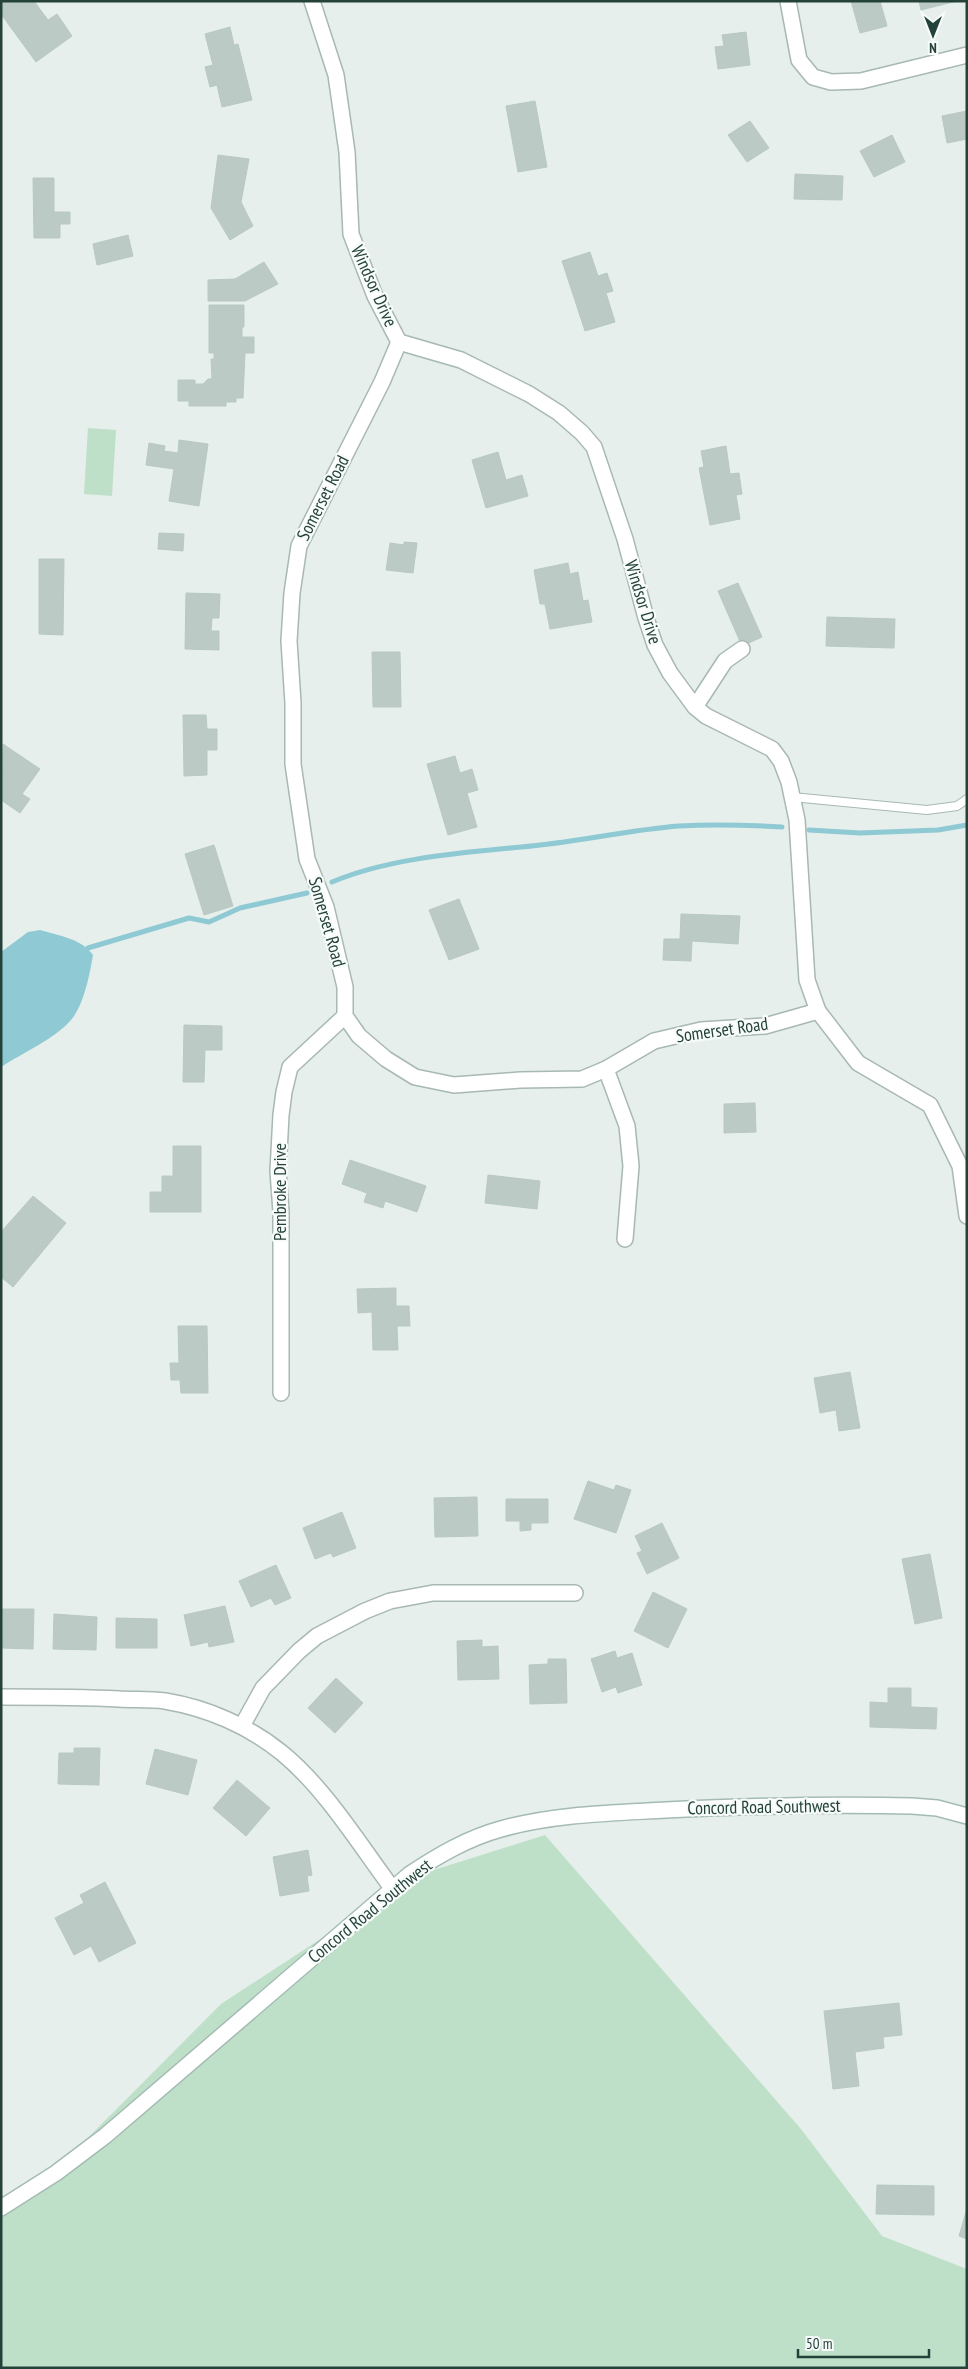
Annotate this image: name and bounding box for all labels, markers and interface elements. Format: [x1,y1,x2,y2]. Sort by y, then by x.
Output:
north arrow [908,10,958,60]
text: N [929,39,937,57]
street label: Windsor Drive [346,241,403,330]
street label: Somerset Road [291,451,354,544]
street label: Windsor Drive [620,557,667,647]
street label: Somerset Road [304,874,351,970]
street label: Somerset Road [674,1012,769,1047]
street label: Pembroke Drive [268,1143,291,1241]
street label: Concord Road Southwest [687,1794,841,1819]
street label: Concord Road Southwest [303,1853,437,1968]
scale bar [798,2326,929,2358]
text: 50 m [806,2334,832,2353]

